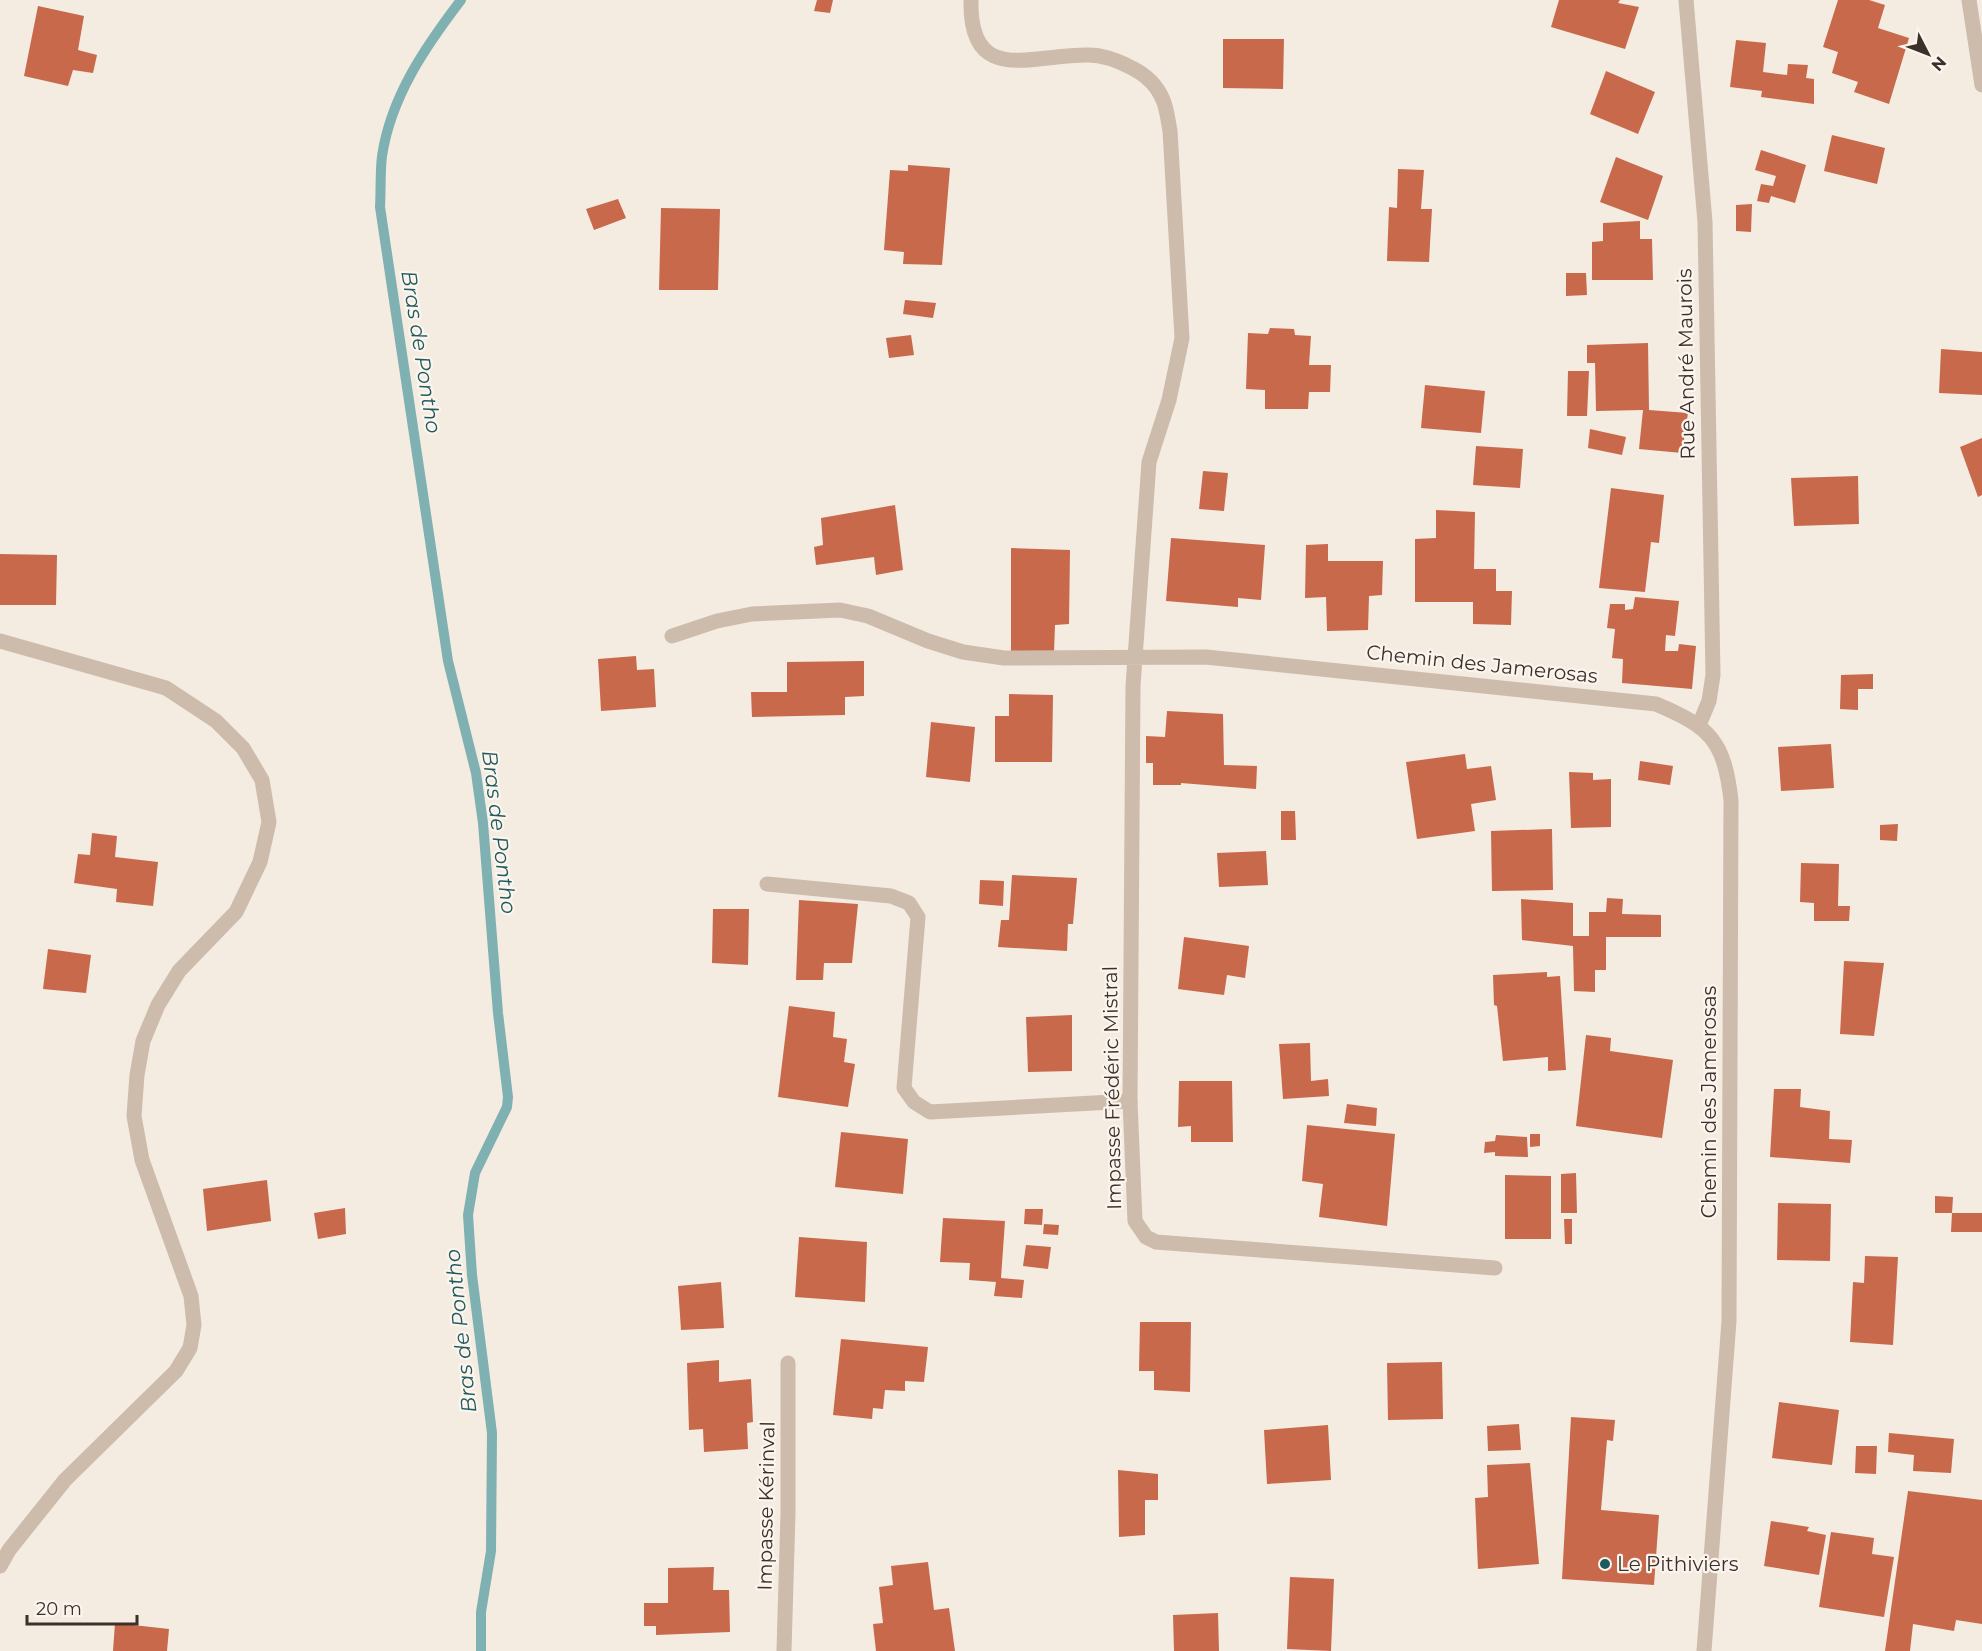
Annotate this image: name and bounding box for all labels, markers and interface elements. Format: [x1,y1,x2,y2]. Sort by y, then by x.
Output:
north arrow [1898,24,1958,84]
text: N [1927,53,1950,75]
street label: Rue André Maurois [1672,268,1700,460]
water label: Bras de Pontho [396,269,447,435]
street label: Chemin des Jamerosas [1365,640,1599,688]
water label: Bras de Pontho [477,749,522,915]
street label: Impasse Frédéric Mistral [1098,966,1126,1210]
street label: Chemin des Jamerosas [1697,986,1721,1218]
water label: Bras de Pontho [439,1248,482,1414]
street label: Impasse Kérinval [753,1421,779,1591]
place label: Le Pithiviers [1617,1552,1739,1576]
marker: Le Pithiviers [1598,1557,1612,1571]
scale bar [27,1588,136,1626]
text: 20 m [36,1598,82,1620]

